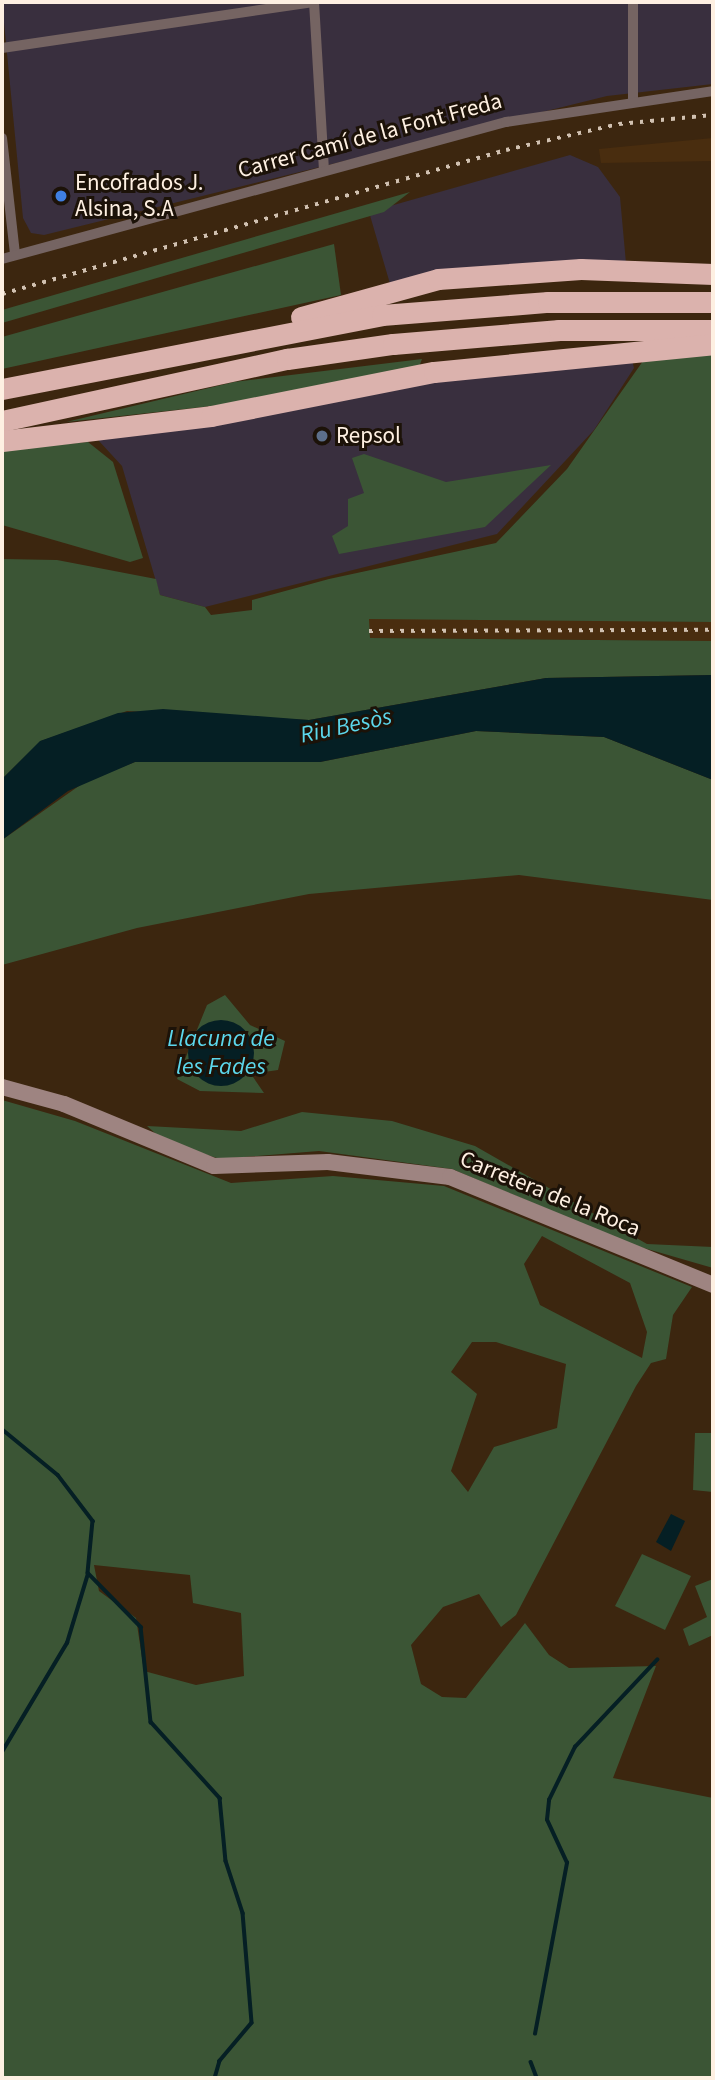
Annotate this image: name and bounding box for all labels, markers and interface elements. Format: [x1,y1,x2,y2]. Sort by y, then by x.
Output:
street label: Carrer Camí de la Font Freda [235,87,505,185]
place label: Encofrados J. Alsina, S.A [75,169,203,223]
marker: Encofrados J. Alsina, S.A [53,188,69,204]
place label: Repsol [336,422,401,450]
marker: Repsol [314,428,330,444]
water label: Riu Besòs [297,702,395,750]
water label: Llacuna de les Fades [167,1025,275,1081]
street label: Carretera de la Roca [456,1145,644,1243]

